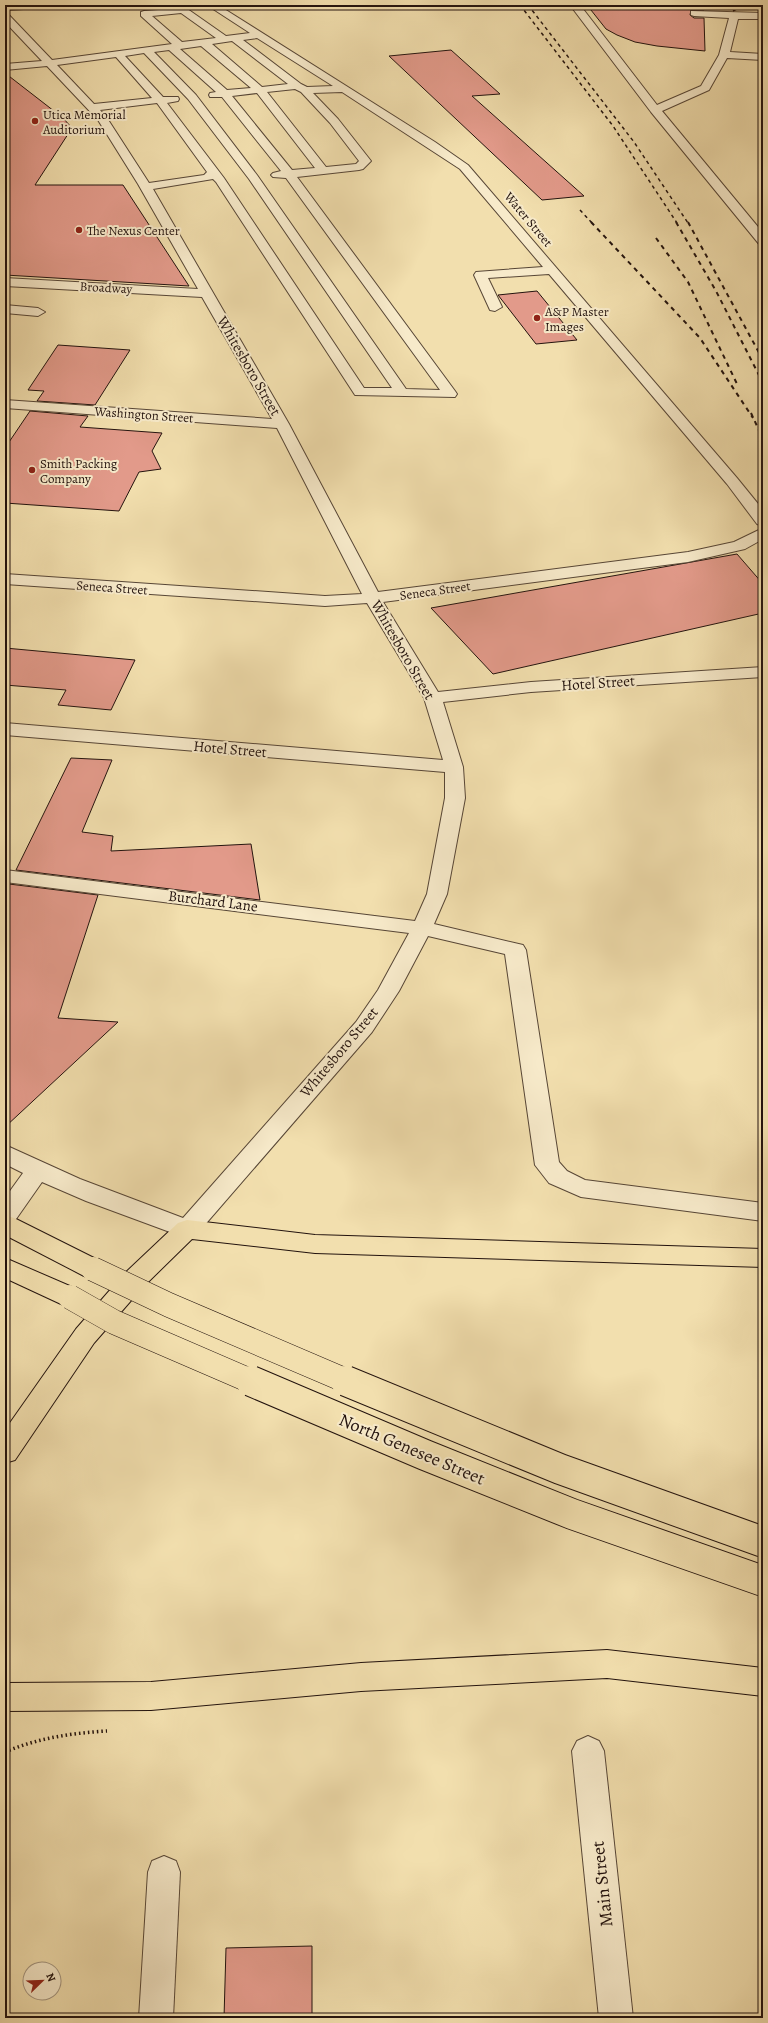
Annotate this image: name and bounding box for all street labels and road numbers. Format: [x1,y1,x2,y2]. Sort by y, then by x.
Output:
street label: Water Street [500,188,557,251]
street label: Broadway [79,278,133,297]
street label: Whitesboro Street [212,312,286,419]
street label: Washington Street [93,402,195,426]
street label: Seneca Street [76,577,149,599]
street label: Seneca Street [399,577,472,604]
street label: Whitesboro Street [366,596,440,703]
street label: Hotel Street [561,670,635,696]
street label: Hotel Street [192,736,268,762]
street label: Burchard Lane [167,886,259,916]
street label: Whitesboro Street [295,1003,383,1102]
street label: North Genesee Street [335,1407,489,1491]
street label: Main Street [586,1840,618,1928]

